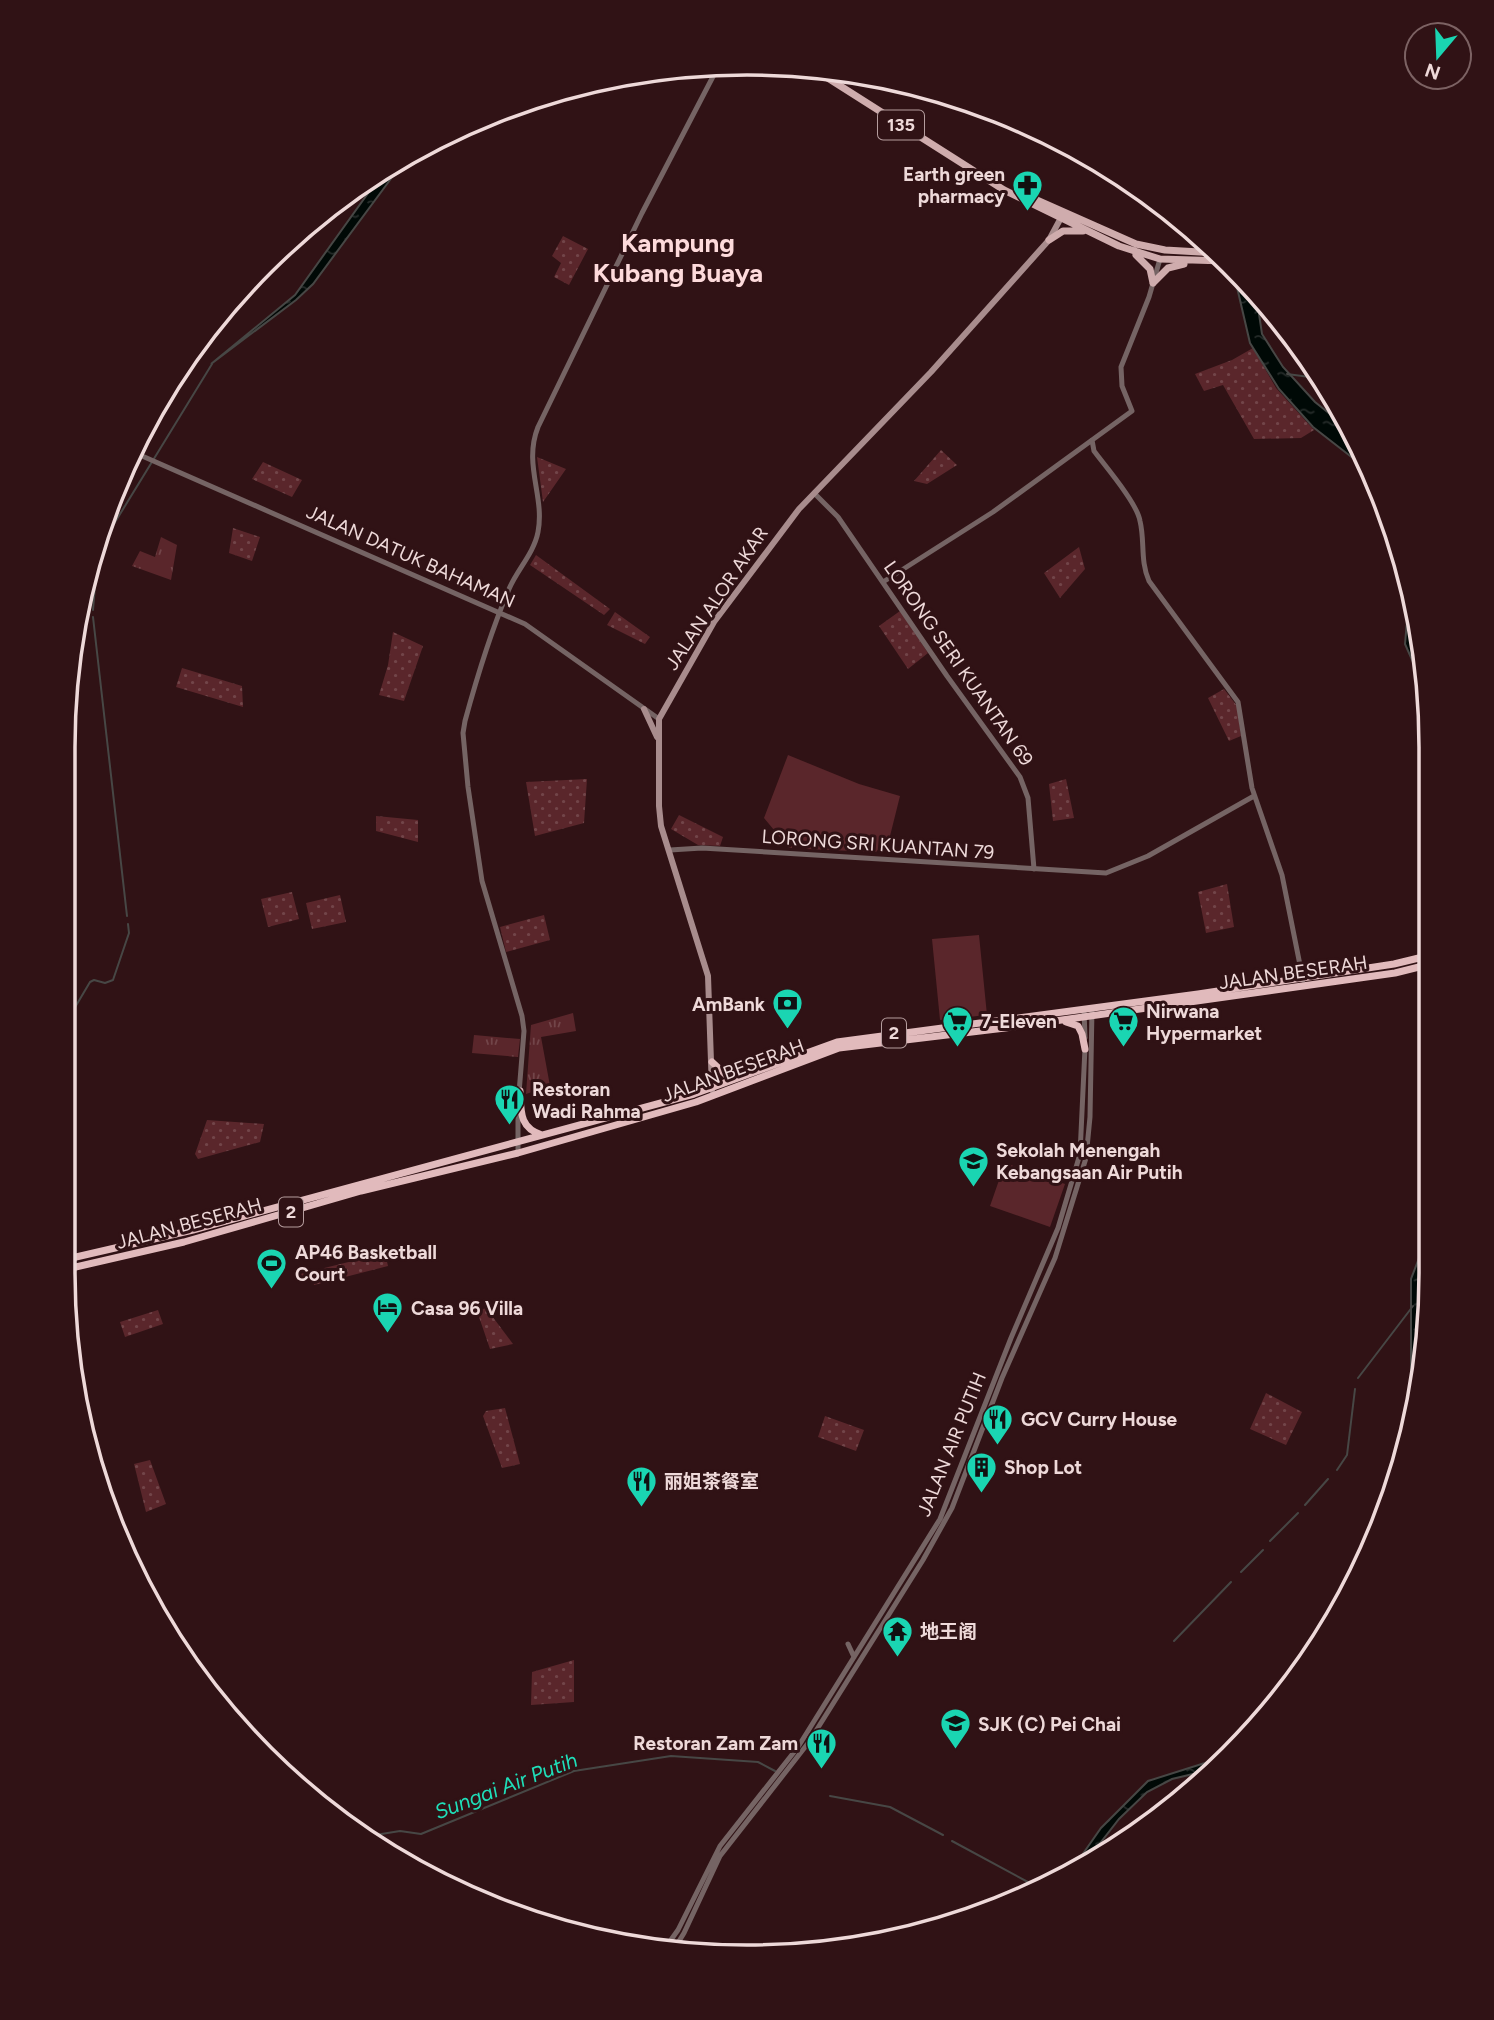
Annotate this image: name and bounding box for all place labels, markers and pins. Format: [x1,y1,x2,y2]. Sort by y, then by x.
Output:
place label: Earth green pharmacy [903,163,1005,208]
pharmacy icon: Earth green pharmacy [1011,168,1045,212]
bank icon: AmBank [771,987,805,1031]
place label: AmBank [692,993,766,1016]
place label: Nirwana Hypermarket [1146,1000,1262,1045]
supermarket icon: 7-Eleven [941,1004,975,1048]
supermarket icon: Nirwana Hypermarket [1106,1005,1140,1049]
place label: 7-Eleven [981,1010,1057,1033]
place label: Restoran Wadi Rahma [532,1078,641,1123]
restaurant icon: Restoran Wadi Rahma [492,1083,526,1127]
place label: Sekolah Menengah Kebangsaan Air Putih [996,1139,1183,1184]
school or university icon: Sekolah Menengah Kebangsaan Air Putih [956,1144,990,1188]
place label: AP46 Basketball Court [295,1241,437,1286]
sports icon: AP46 Basketball Court [255,1246,289,1290]
hotel icon: Casa 96 Villa [371,1291,405,1335]
place label: Casa 96 Villa [411,1297,523,1320]
restaurant icon: GCV Curry House [981,1402,1015,1446]
place label: GCV Curry House [1021,1408,1178,1431]
building icon: Shop Lot [964,1450,998,1494]
place label: Shop Lot [1004,1456,1083,1479]
restaurant icon: 丽姐茶餐室 [624,1464,658,1508]
place label: 丽姐茶餐室 [664,1470,759,1493]
temple icon: 地王阁 [880,1614,914,1658]
place label: 地王阁 [920,1620,977,1643]
school or university icon: SJK (C) Pei Chai [938,1707,972,1751]
place label: SJK (C) Pei Chai [978,1713,1121,1736]
restaurant icon: Restoran Zam Zam [804,1726,838,1770]
place label: Restoran Zam Zam [633,1732,798,1755]

